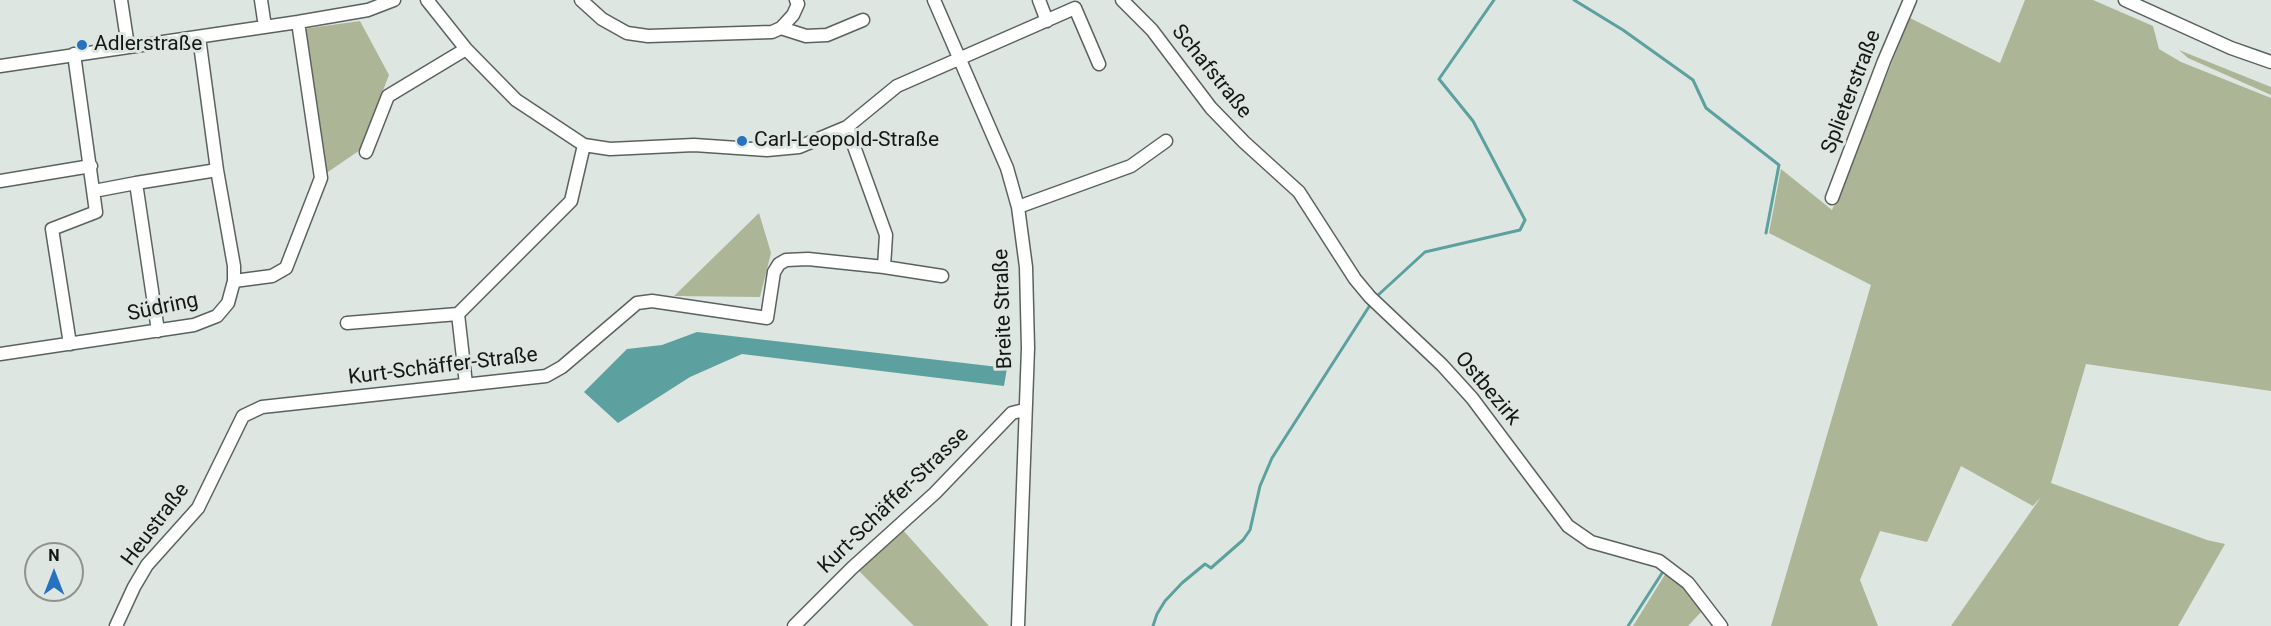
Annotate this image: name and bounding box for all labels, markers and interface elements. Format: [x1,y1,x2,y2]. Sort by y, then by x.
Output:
street label: Schafstraße [1166,20,1256,124]
street label: Splieterstraße [1817,27,1887,157]
place label: Adlerstraße [94,32,202,58]
marker: Adlerstraße [75,38,89,52]
place label: Carl-Leopold-Straße [754,128,939,154]
marker: Carl-Leopold-Straße [735,134,749,148]
street label: Breite Straße [989,248,1019,370]
street label: Südring [125,288,201,328]
street label: Kurt-Schäffer-Straße [347,343,539,391]
street label: Ostbezirk [1449,347,1525,431]
street label: Kurt-Schäffer-Strasse [813,422,975,580]
street label: Heustraße [117,479,195,571]
north arrow [24,542,84,602]
text: N [48,546,60,565]

